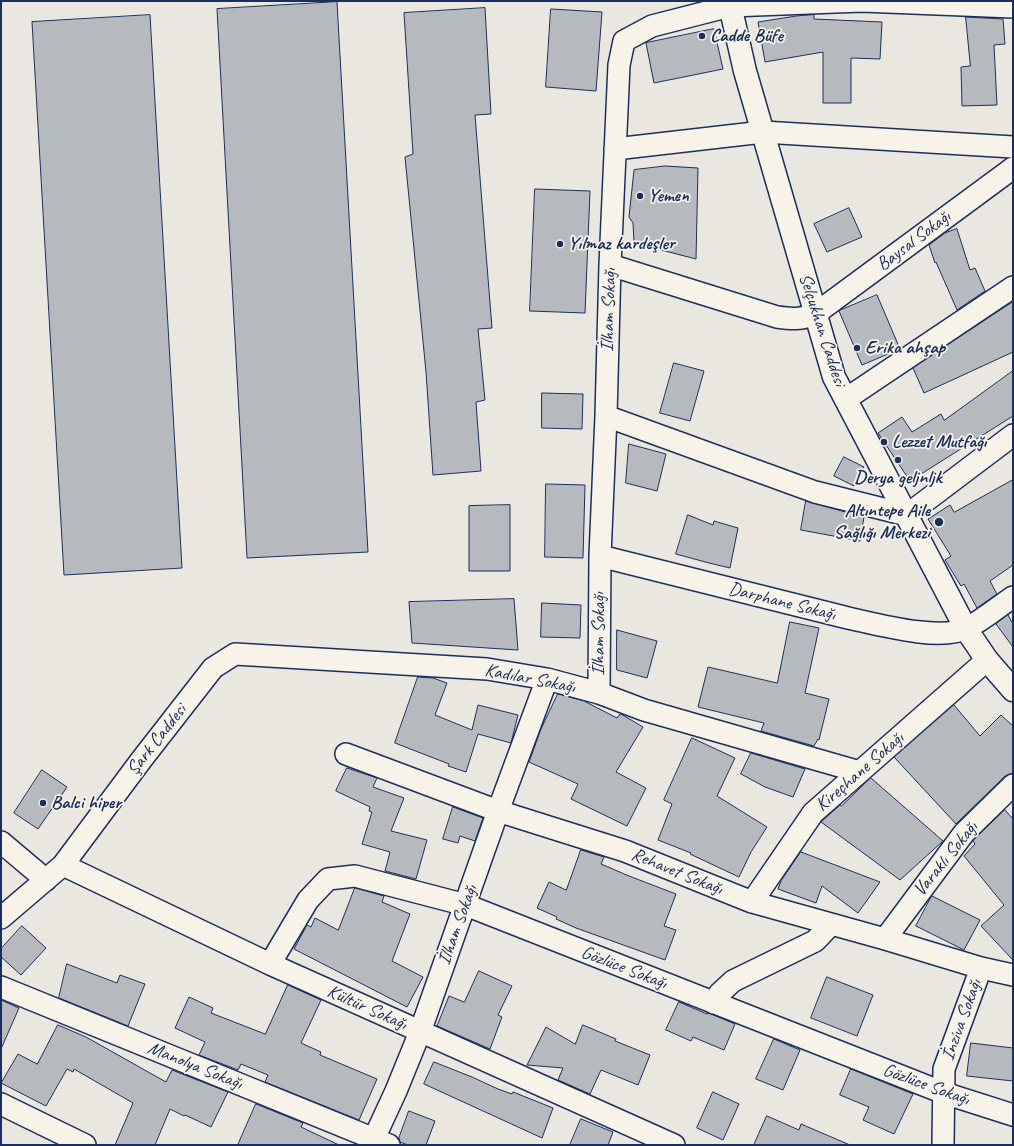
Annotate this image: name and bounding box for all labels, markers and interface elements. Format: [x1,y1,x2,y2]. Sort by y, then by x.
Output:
place label: Cadde Büfe [710,25,783,47]
marker: Cadde Büfe [697,31,707,41]
place label: Yemen [648,185,689,207]
marker: Yemen [635,191,645,201]
street label: Baysal Sokağı [872,206,956,276]
place label: Yılmaz kardeşler [568,233,675,255]
marker: Yılmaz kardeşler [555,239,565,249]
street label: İlham Sokağı [596,268,622,352]
street label: Selçukhan Caddesi [793,271,851,389]
place label: Erika ahşap [865,337,945,359]
marker: Erika ahşap [852,343,862,353]
place label: Lezzet Mutfağı [892,431,986,453]
marker: Lezzet Mutfağı [879,437,889,447]
marker: Derya geljnljk [893,455,903,465]
place label: Derya geljnljk [854,467,942,489]
place label: Altıntepe Aile Sağlığı Merkezi [834,500,930,544]
marker: Altıntepe Aile Sağlığı Merkezi [933,516,945,528]
street label: Darphane Sokağı [726,578,838,626]
street label: İlham Sokağı [588,592,610,676]
street label: Kadılar Sokağı [483,659,577,699]
street label: Şark Caddesi [122,700,192,780]
street label: Kireçhane Sokağı [811,727,909,817]
place label: Balci hiper [51,792,121,814]
marker: Balci hiper [38,798,48,808]
street label: Varaklı Sokağı [909,817,983,901]
street label: Rehavet Sokağı [628,843,726,901]
street label: İlham Sokağı [433,882,483,968]
street label: Gözlüce Sokağı [578,941,670,995]
street label: İnziva Sokağı [937,976,987,1064]
street label: Kültür Sokağı [324,980,410,1036]
street label: Manolya Sokağı [144,1037,246,1095]
street label: Gözlüce Sokağı [880,1059,972,1111]

